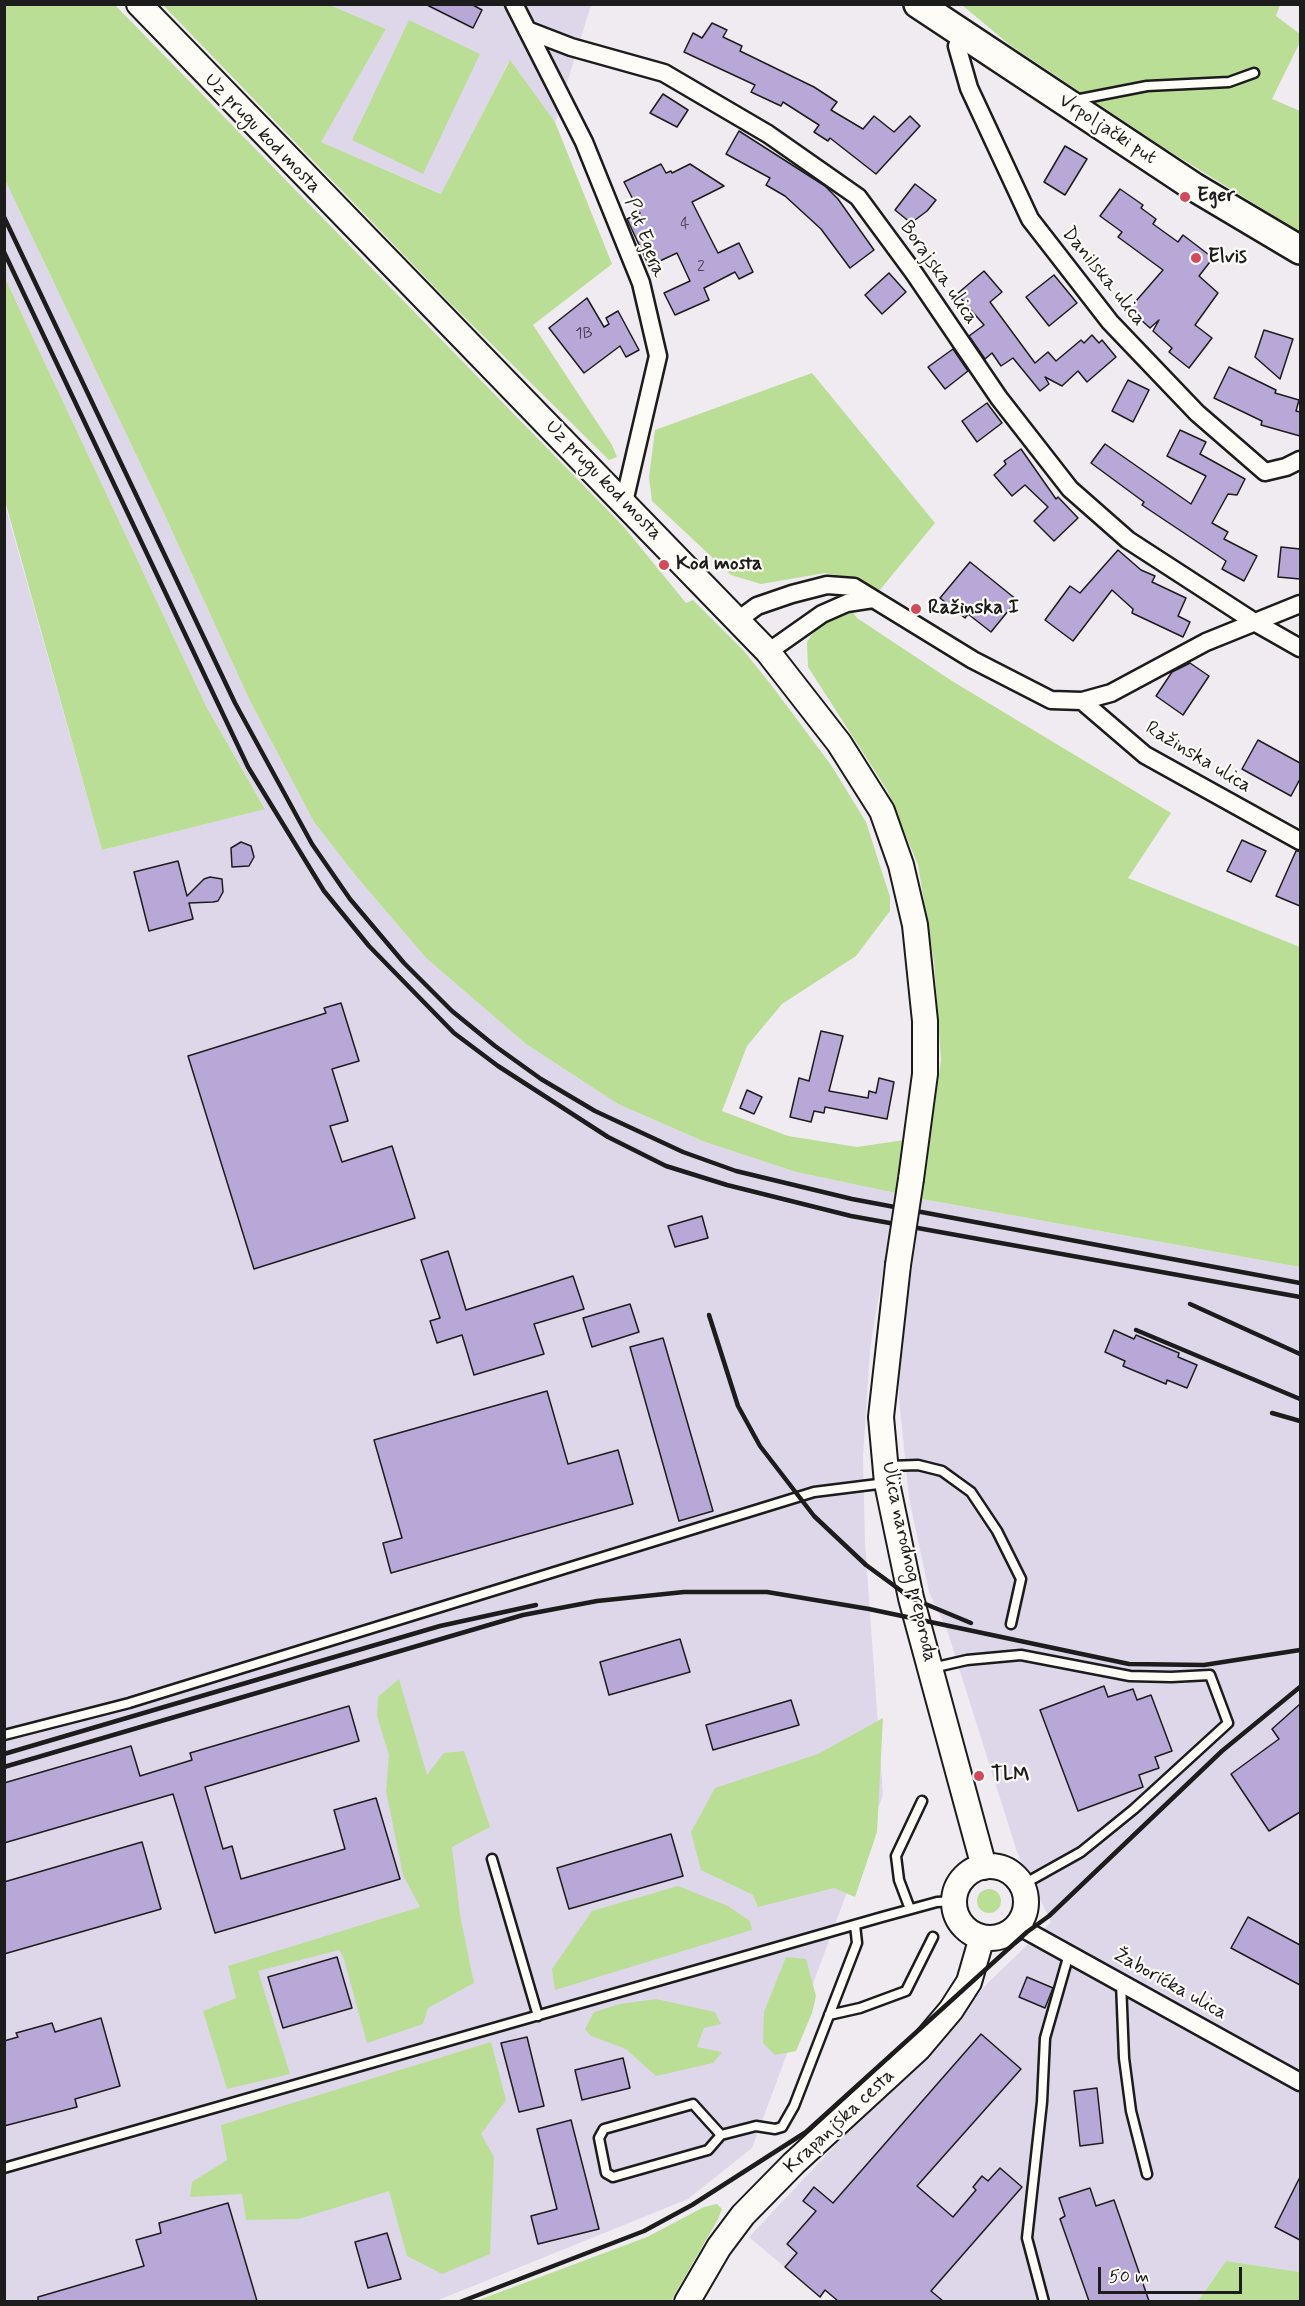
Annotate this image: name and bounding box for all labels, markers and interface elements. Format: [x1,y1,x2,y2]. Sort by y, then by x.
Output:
street label: Uz prugu kod mosta [198,69,326,199]
street label: Vrpoljački put [1053,89,1161,171]
place label: Eger [1197,185,1235,209]
marker: Eger [1178,190,1192,204]
street label: Put Egera [618,195,670,281]
house number: 4 [680,215,690,235]
street label: Borajska ulica [894,217,982,329]
street label: Danilska ulica [1056,223,1150,331]
place label: Elvis [1208,246,1247,270]
marker: Elvis [1189,251,1203,265]
house number: 2 [697,258,705,278]
house number: 1B [575,325,593,345]
street label: Uz prugu kod mosta [539,416,667,546]
place label: Kod mosta [676,553,762,577]
marker: Kod mosta [657,558,671,572]
place label: Ražinska I [928,597,1019,621]
marker: Ražinska I [909,602,923,616]
street label: Ražinska ulica [1141,717,1255,799]
street label: Ulica narodnog preporoda [875,1460,941,1664]
place label: TLM [991,1764,1030,1788]
marker: TLM [972,1769,986,1783]
street label: Žaborićka ulica [1109,1944,1231,2026]
street label: Krapanjska cesta [780,2065,900,2179]
scale bar [1101,2255,1245,2293]
text: 50 m [1109,2265,1149,2289]

